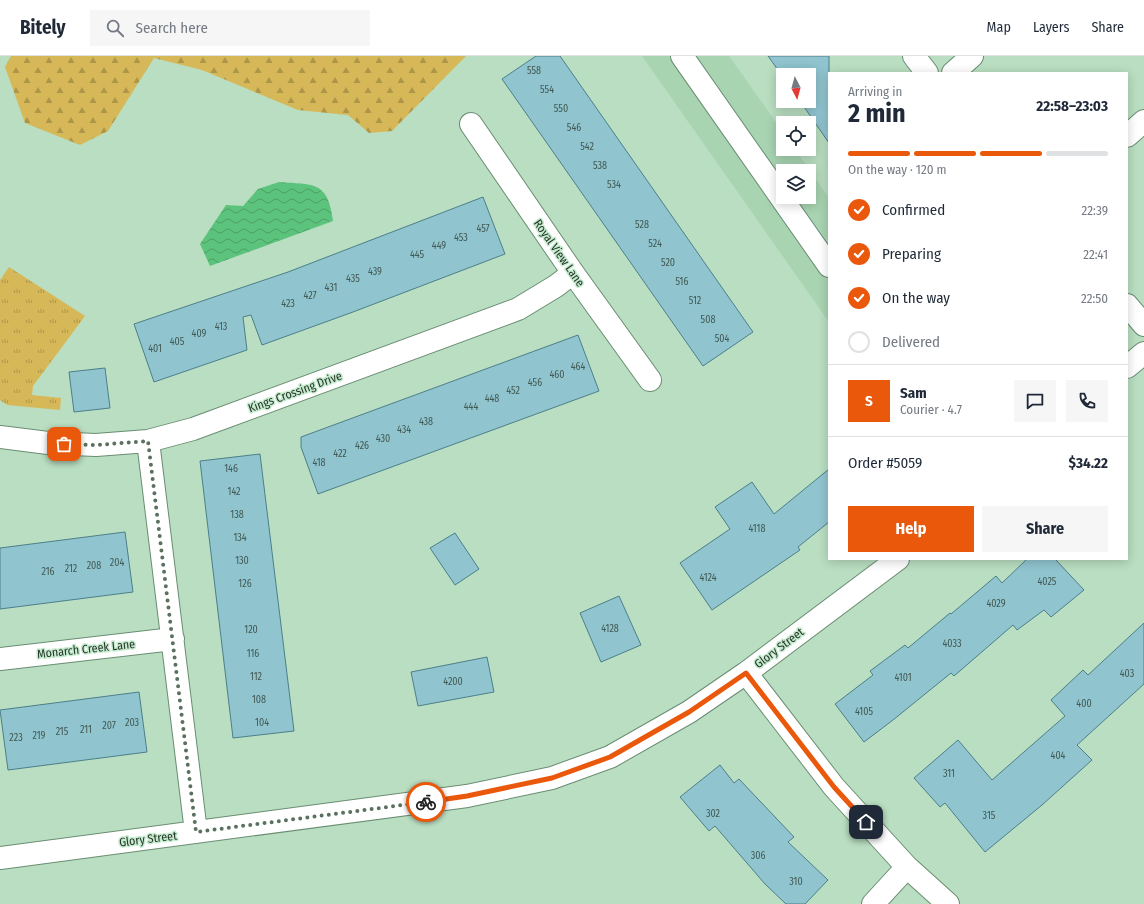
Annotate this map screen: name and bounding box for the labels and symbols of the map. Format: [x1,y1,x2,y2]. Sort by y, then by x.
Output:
house number: 558 [527,65,541,77]
north arrow [776,68,816,108]
house number: 554 [540,84,554,96]
house number: 550 [554,103,568,115]
house number: 546 [567,122,581,134]
house number: 542 [580,141,594,153]
house number: 538 [593,160,607,172]
house number: 534 [607,179,621,191]
street label: Royal View Lane [531,217,587,289]
house number: 528 [635,219,649,231]
house number: 457 [476,223,490,235]
house number: 453 [454,232,468,244]
house number: 524 [648,238,662,250]
house number: 449 [432,240,446,252]
house number: 445 [410,249,424,261]
house number: 520 [661,257,675,269]
house number: 439 [368,266,382,278]
house number: 435 [346,273,360,285]
house number: 516 [676,276,689,288]
house number: 431 [325,282,337,294]
house number: 427 [303,290,317,302]
house number: 512 [689,295,702,307]
house number: 423 [281,298,295,310]
house number: 508 [701,314,715,326]
house number: 413 [215,321,228,333]
house number: 409 [192,328,207,340]
house number: 504 [715,333,729,345]
house number: 405 [170,336,185,348]
house number: 401 [148,343,162,355]
house number: 464 [571,361,585,373]
street label: Kings Crossing Drive [246,369,344,415]
house number: 460 [549,369,565,381]
house number: 456 [528,377,542,389]
house number: 452 [506,385,520,397]
house number: 448 [485,393,499,405]
house number: 444 [464,401,478,413]
house number: 438 [419,416,433,428]
house number: 434 [397,424,411,436]
pin [47,427,81,461]
house number: 430 [376,433,390,445]
house number: 426 [355,440,369,452]
house number: 422 [333,448,347,460]
house number: 418 [312,457,326,469]
house number: 146 [224,463,238,475]
house number: 142 [227,486,241,498]
house number: 138 [230,509,244,521]
house number: 4118 [749,523,765,535]
house number: 134 [233,532,247,544]
house number: 130 [235,555,249,567]
house number: 204 [110,557,124,569]
house number: 208 [87,560,101,572]
house number: 212 [65,563,78,575]
house number: 216 [41,566,55,578]
house number: 4124 [699,572,717,584]
house number: 4025 [1038,576,1057,588]
house number: 126 [238,578,252,590]
house number: 4029 [986,598,1006,610]
house number: 4128 [601,623,619,635]
house number: 120 [244,624,258,636]
street label: Glory Street [752,625,806,671]
street label: Monarch Creek Lane [36,637,136,661]
house number: 4033 [943,638,962,650]
house number: 116 [247,648,259,660]
house number: 403 [1120,668,1135,680]
house number: 112 [250,671,263,683]
house number: 4101 [894,672,912,684]
house number: 4200 [443,676,463,688]
house number: 108 [252,694,266,706]
house number: 400 [1076,698,1092,710]
house number: 4105 [855,706,873,718]
house number: 203 [125,717,140,729]
house number: 104 [255,717,269,729]
house number: 207 [102,720,116,732]
house number: 211 [80,724,92,736]
house number: 215 [56,726,69,738]
house number: 219 [33,730,46,742]
house number: 223 [9,732,23,744]
house number: 404 [1051,750,1066,762]
house number: 311 [943,768,955,780]
courier [406,782,446,822]
pin [849,805,883,839]
house number: 302 [706,808,721,820]
house number: 315 [983,810,996,822]
street label: Glory Street [118,828,178,849]
house number: 306 [751,850,765,862]
house number: 310 [789,876,803,888]

